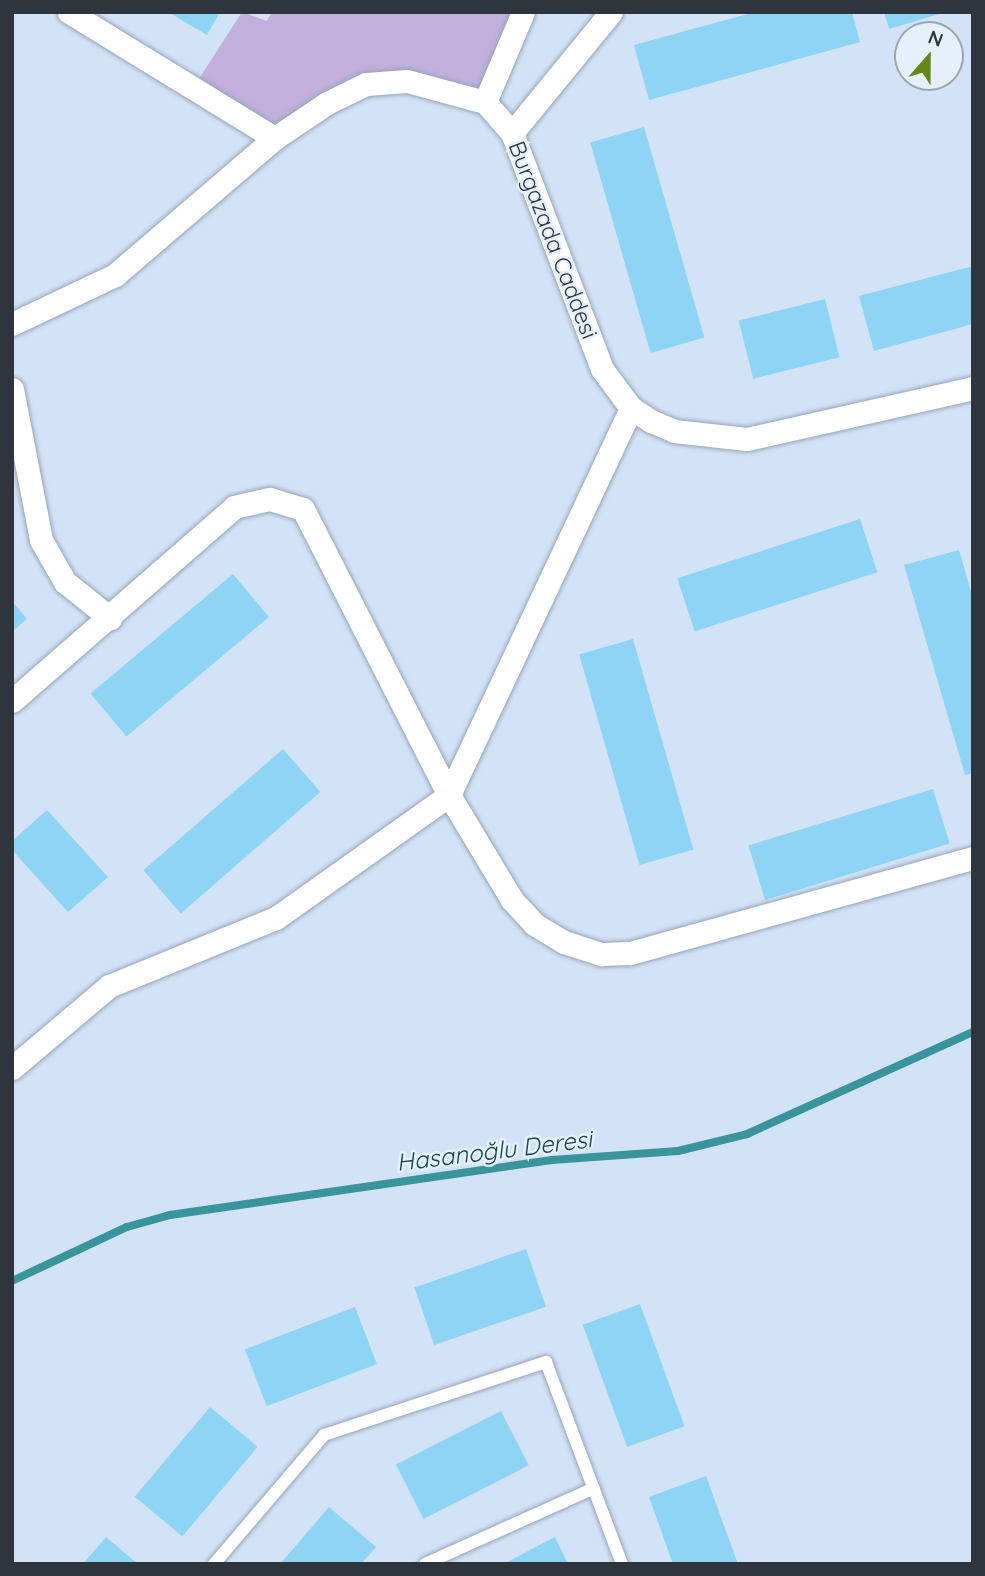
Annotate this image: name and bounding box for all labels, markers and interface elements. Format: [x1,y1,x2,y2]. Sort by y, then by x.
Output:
north arrow [894,21,964,91]
text: N [925,25,947,52]
street label: Burgazada Caddesi [503,137,603,343]
water label: Hasanoğlu Deresi [395,1125,593,1177]

